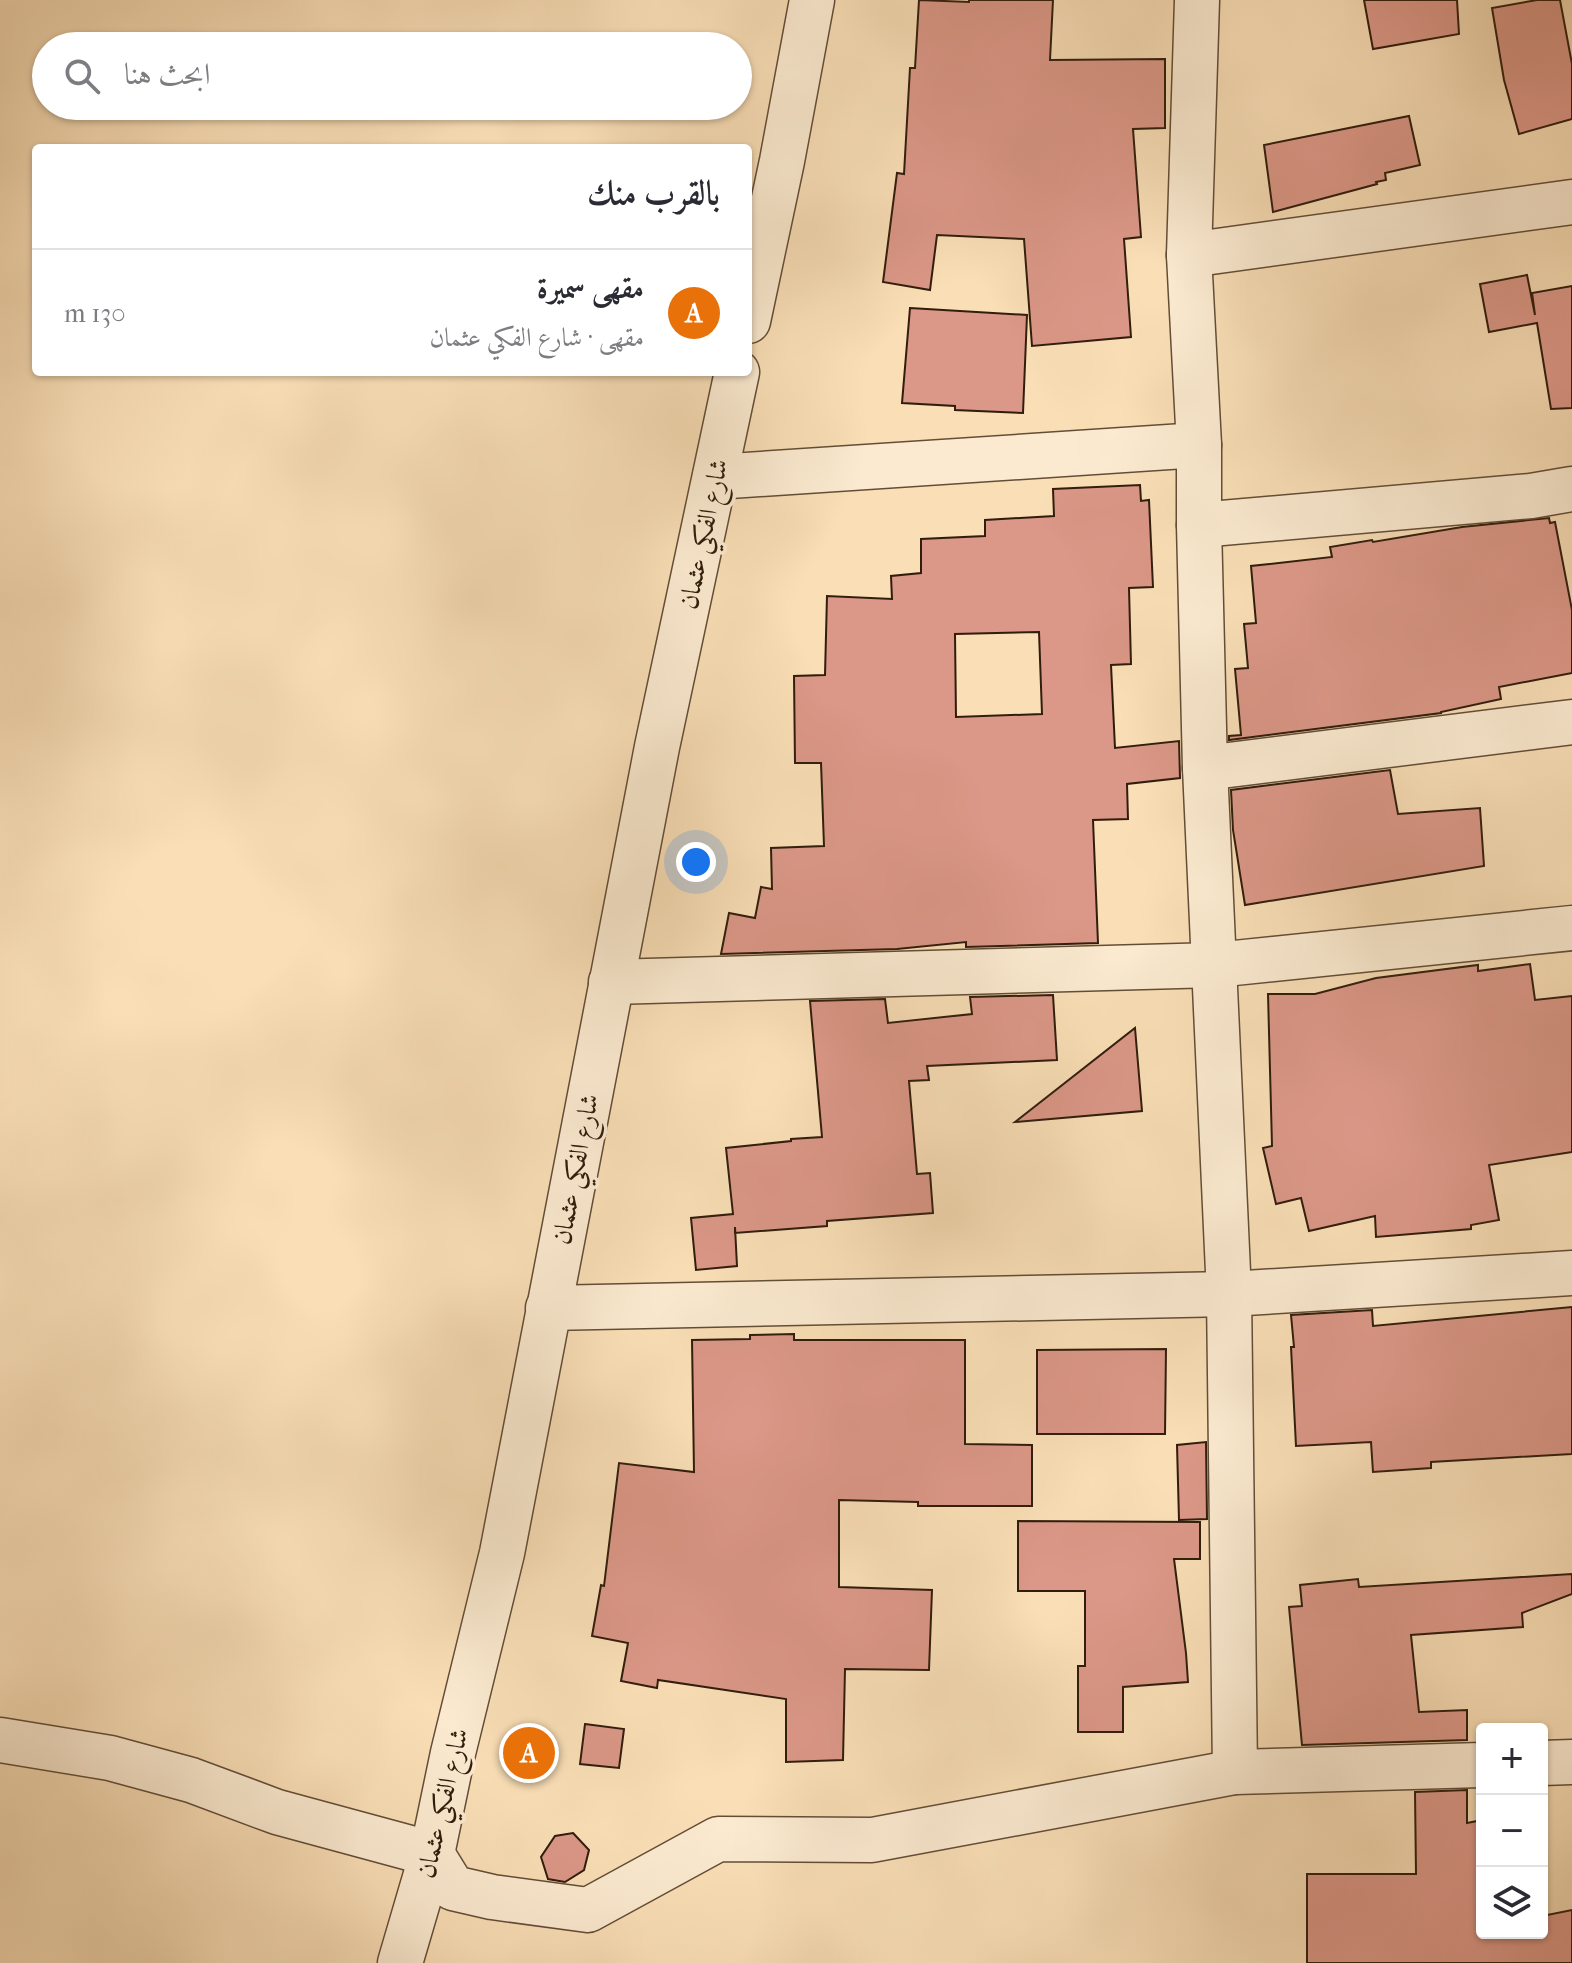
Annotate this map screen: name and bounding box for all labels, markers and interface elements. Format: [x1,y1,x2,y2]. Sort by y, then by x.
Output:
search box [32,32,752,120]
icon: search [60,54,104,98]
text: ابحث هنا [124,57,210,92]
text: بالقرب منك [587,173,720,213]
text: مقهى سميرة [537,271,644,306]
text: 130 m [64,298,126,329]
text: A [686,298,702,329]
text: مقهى · شارع الفكي عثمان [429,322,644,353]
street label: شارع الفكي عثمان [672,456,742,614]
your location [676,842,716,882]
street label: شارع الفكي عثمان [546,1091,613,1249]
pin: A [503,1723,555,1783]
map controls [1476,1723,1548,1939]
button: + [1476,1723,1548,1795]
street label: شارع الفكي عثمان [410,1725,483,1883]
button: − [1476,1795,1548,1867]
button: layers [1476,1867,1548,1939]

